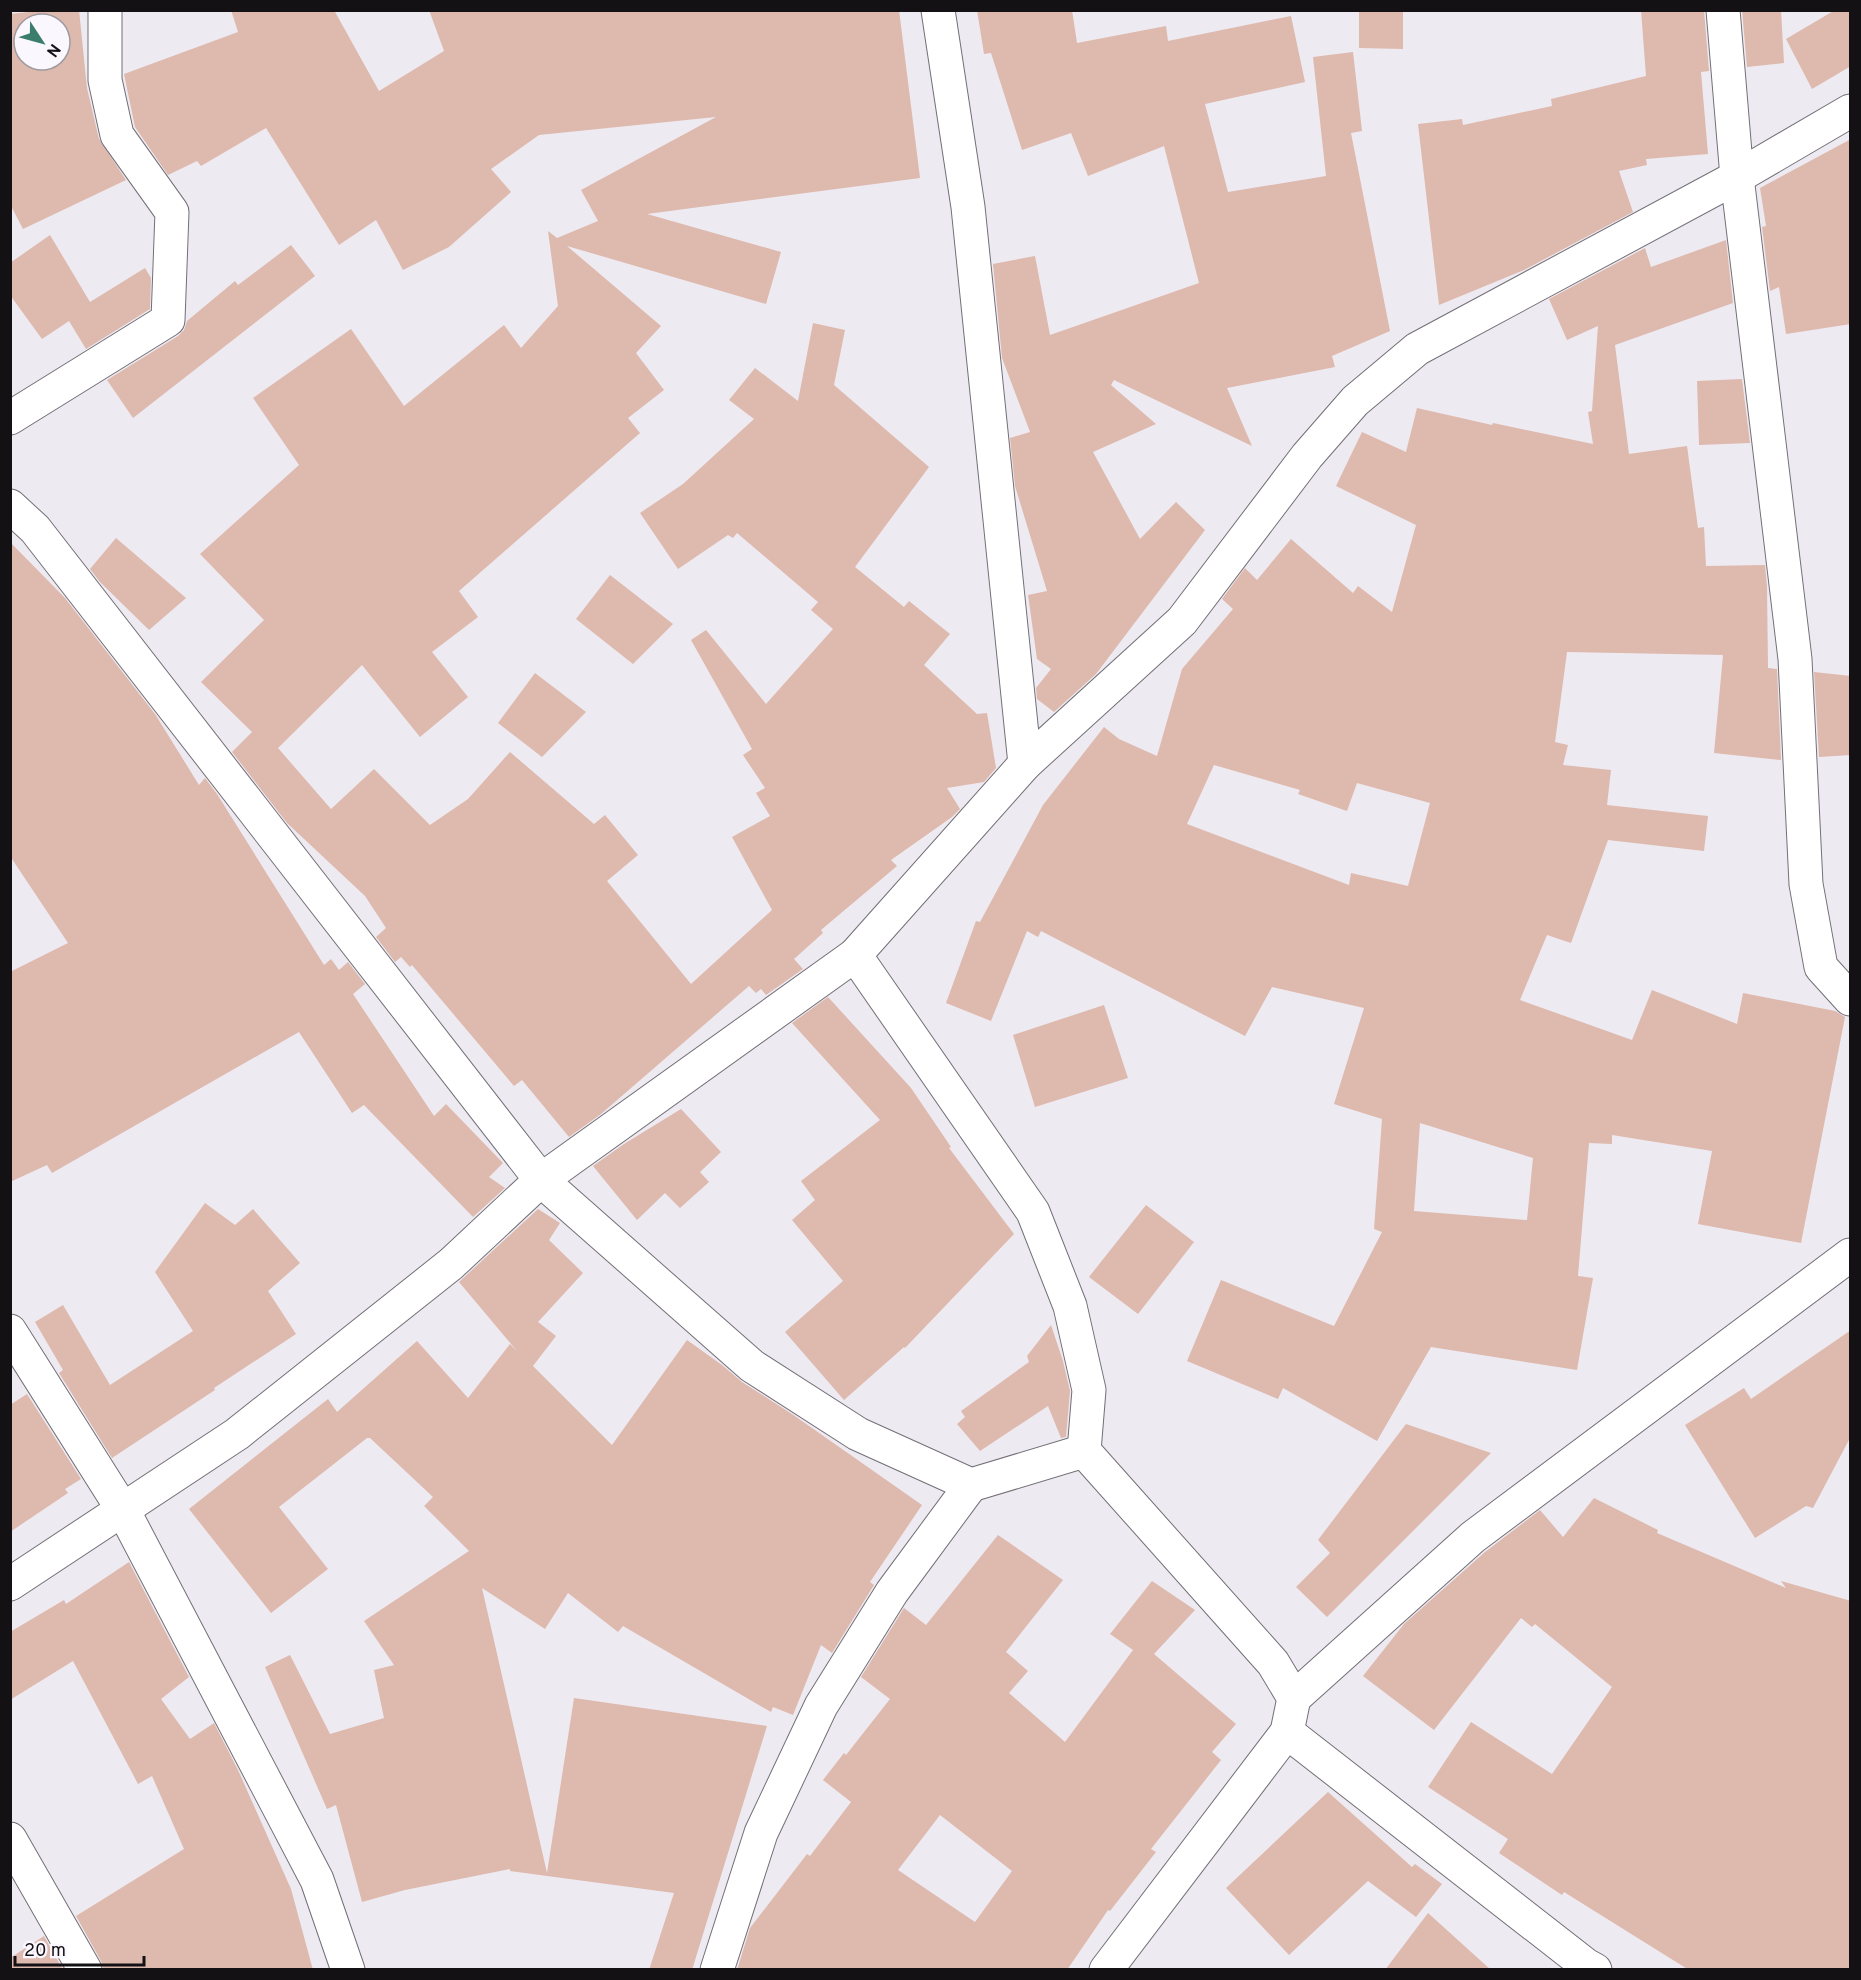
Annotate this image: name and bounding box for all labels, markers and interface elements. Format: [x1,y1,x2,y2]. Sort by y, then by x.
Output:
north arrow [12,12,72,72]
text: N [41,39,64,60]
scale bar [15,1929,144,1967]
text: 20 m [24,1940,66,1963]

